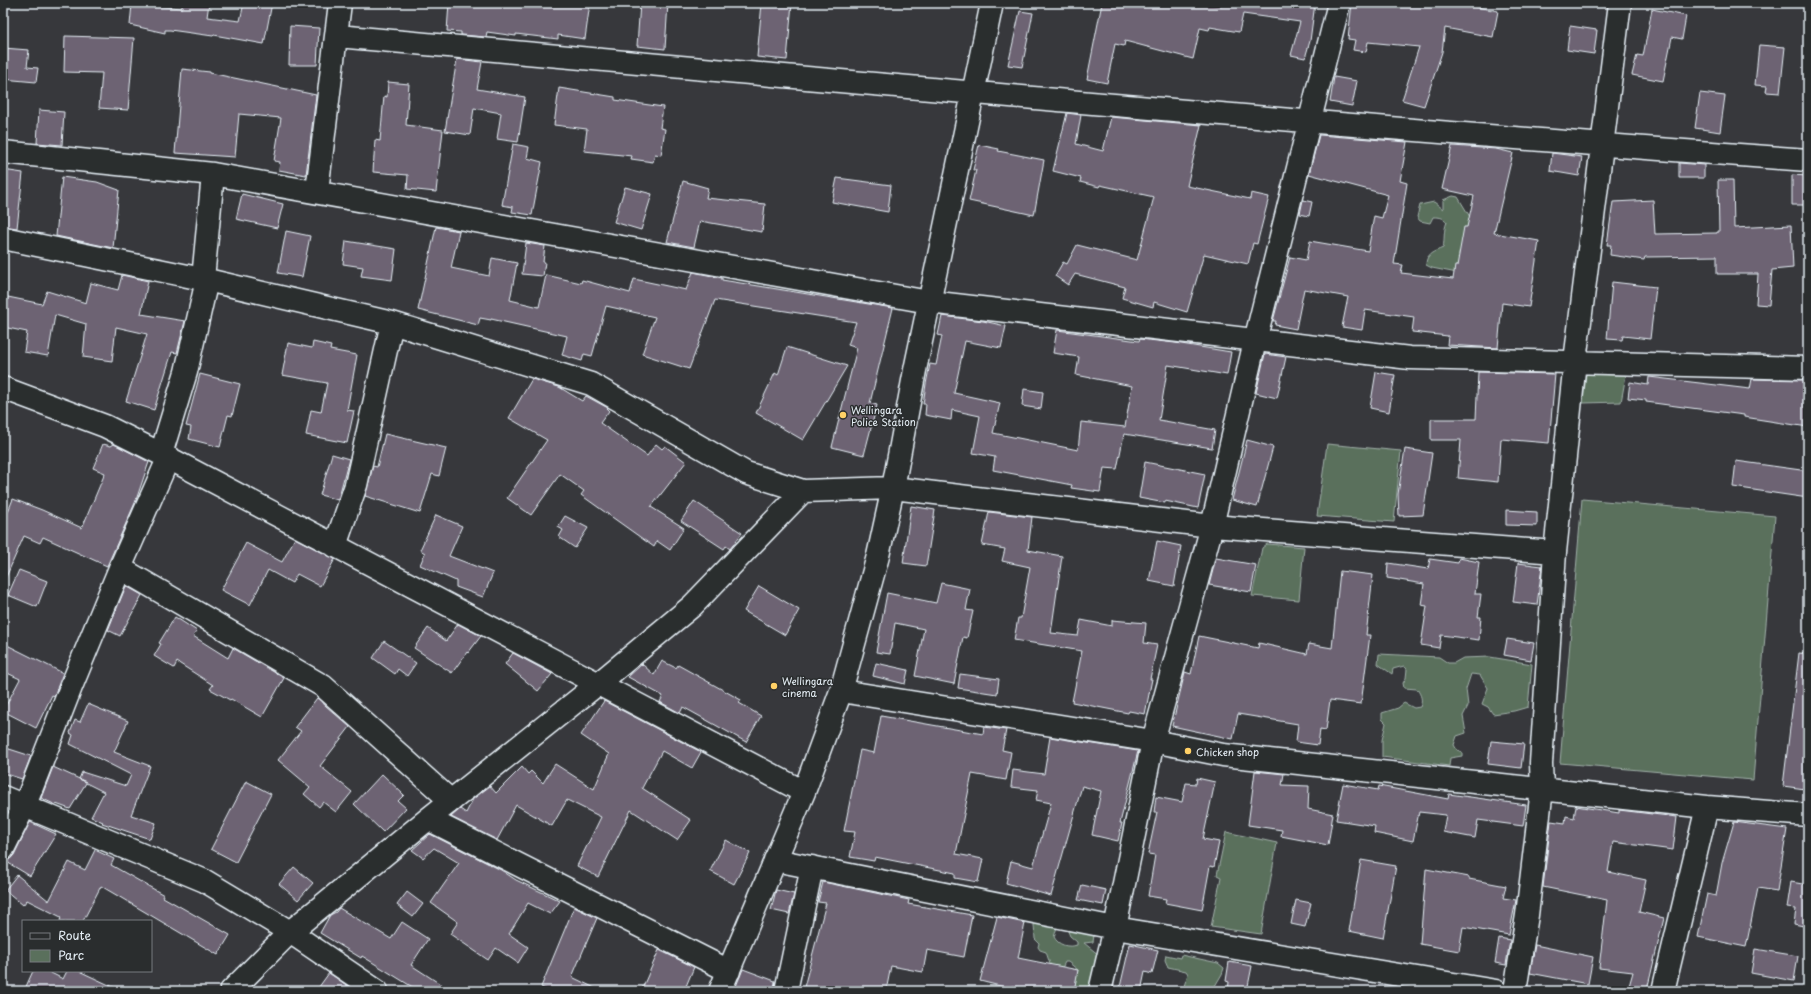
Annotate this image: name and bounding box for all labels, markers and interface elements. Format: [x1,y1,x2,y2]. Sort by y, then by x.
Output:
place label: Wellingara Police Station [851,402,916,429]
marker: Wellingara Police Station [838,410,848,420]
place label: Wellingara cinema [782,673,834,700]
marker: Wellingara cinema [769,681,779,691]
place label: Chicken shop [1196,744,1259,759]
marker: Chicken shop [1183,746,1193,756]
legend [22,920,152,972]
text: Route [58,926,91,944]
text: Parc [58,946,84,964]

